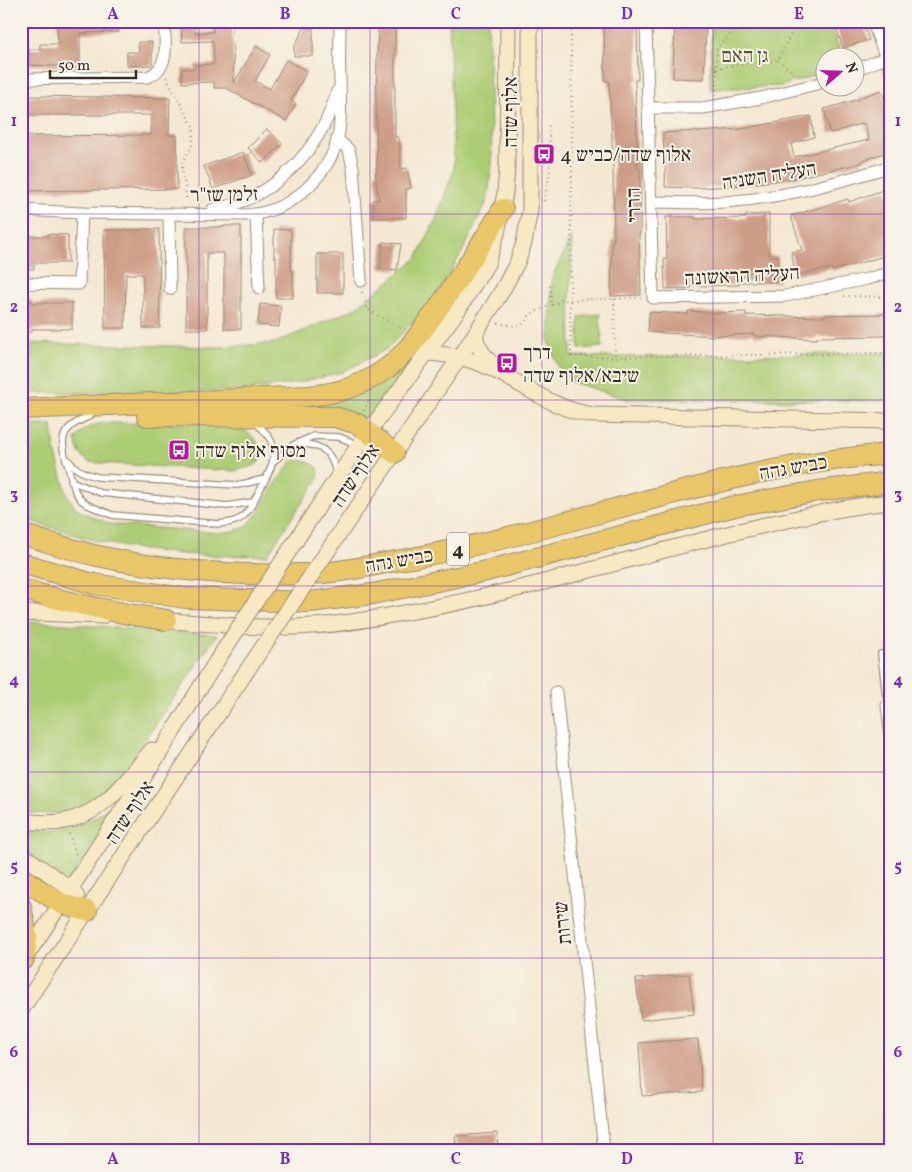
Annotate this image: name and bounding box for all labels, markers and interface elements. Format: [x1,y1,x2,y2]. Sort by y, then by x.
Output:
text: A [107,4,119,26]
text: B [280,4,291,26]
text: C [451,4,461,26]
text: D [621,4,633,26]
text: E [794,4,804,26]
park label: גן האם [721,43,769,71]
scale bar [50,48,136,80]
north arrow [814,48,864,98]
text: 50 m [58,56,90,77]
text: N [840,60,861,76]
street label: אלוף שדה [498,76,526,148]
text: 1 [11,111,17,133]
text: 1 [895,111,901,133]
bus stop icon: אלוף שדה/כביש 4 [532,142,556,166]
place label: אלוף שדה/כביש 4 [560,142,691,170]
street label: העליה השניה [720,156,819,198]
street label: זלמן שז"ר [190,181,258,211]
street label: הררי [620,187,650,223]
street label: העליה הראשונה [684,260,801,294]
text: 2 [10,297,18,319]
text: 2 [894,297,902,319]
place label: דרך שיבא/אלוף שדה [523,340,639,391]
bus stop icon: דרך שיבא/אלוף שדה [495,351,519,375]
bus stop icon: מסוף אלוף שדה [167,438,191,462]
place label: מסוף אלוף שדה [195,438,306,466]
street label: אלוף שדה [325,439,388,513]
street label: כביש גהה [757,449,830,489]
text: 3 [10,484,18,506]
text: 3 [894,484,902,506]
road number: 4 [447,532,469,566]
street label: כביש גהה [363,542,436,582]
text: 4 [9,670,19,692]
text: 4 [893,670,903,692]
street label: אלוף שדה [99,776,162,850]
text: 5 [10,856,18,878]
text: 5 [894,856,902,878]
street label: שירות [548,900,580,946]
text: 6 [10,1042,19,1064]
text: 6 [894,1042,903,1064]
text: A [107,1149,119,1171]
text: B [280,1149,291,1171]
text: C [451,1149,461,1171]
text: D [621,1149,633,1171]
text: E [794,1149,804,1171]

